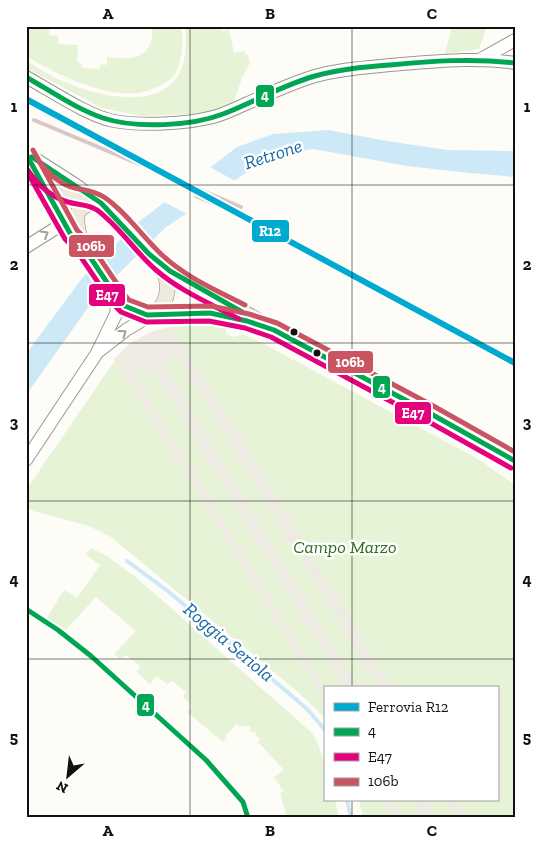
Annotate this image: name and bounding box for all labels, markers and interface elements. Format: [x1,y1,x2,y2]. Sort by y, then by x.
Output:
text: A [103,4,114,23]
text: B [265,4,275,23]
text: C [427,4,437,23]
line badge: 4 [255,84,275,108]
text: 4 [261,87,269,104]
text: 1 [11,97,18,116]
text: 1 [524,97,531,116]
water label: Retrone [241,134,305,174]
line badge: R12 [251,219,290,243]
text: R12 [259,223,282,240]
one-way arrow [39,231,48,241]
line badge: 106b [68,234,115,258]
text: 106b [77,238,106,255]
text: 2 [10,255,19,274]
text: 2 [523,255,532,274]
line badge: E47 [88,283,126,307]
text: E47 [96,287,119,304]
unlabelled marker [289,327,299,337]
one-way arrow [117,330,127,339]
unlabelled marker [312,348,322,358]
line badge: 106b [327,350,374,374]
text: 106b [336,354,365,371]
line badge: 4 [372,375,391,399]
text: 4 [378,379,386,396]
line badge: E47 [394,401,432,425]
text: E47 [402,405,425,422]
text: 3 [10,413,19,432]
text: 3 [523,413,532,432]
park label: Campo Marzo [293,536,397,558]
text: 4 [9,570,19,589]
text: 4 [522,570,532,589]
water label: Roggia Seriola [179,597,279,687]
legend [324,686,498,802]
line badge: 4 [136,693,155,717]
text: 4 [142,697,150,714]
text: Ferrovia R12 [368,698,449,716]
text: 4 [368,722,376,740]
text: 5 [10,728,18,747]
text: 5 [523,728,531,747]
text: E47 [368,748,392,766]
north arrow [42,752,92,802]
text: 106b [368,772,398,790]
text: N [53,777,71,797]
text: A [103,821,114,840]
text: B [265,821,275,840]
text: C [427,821,437,840]

